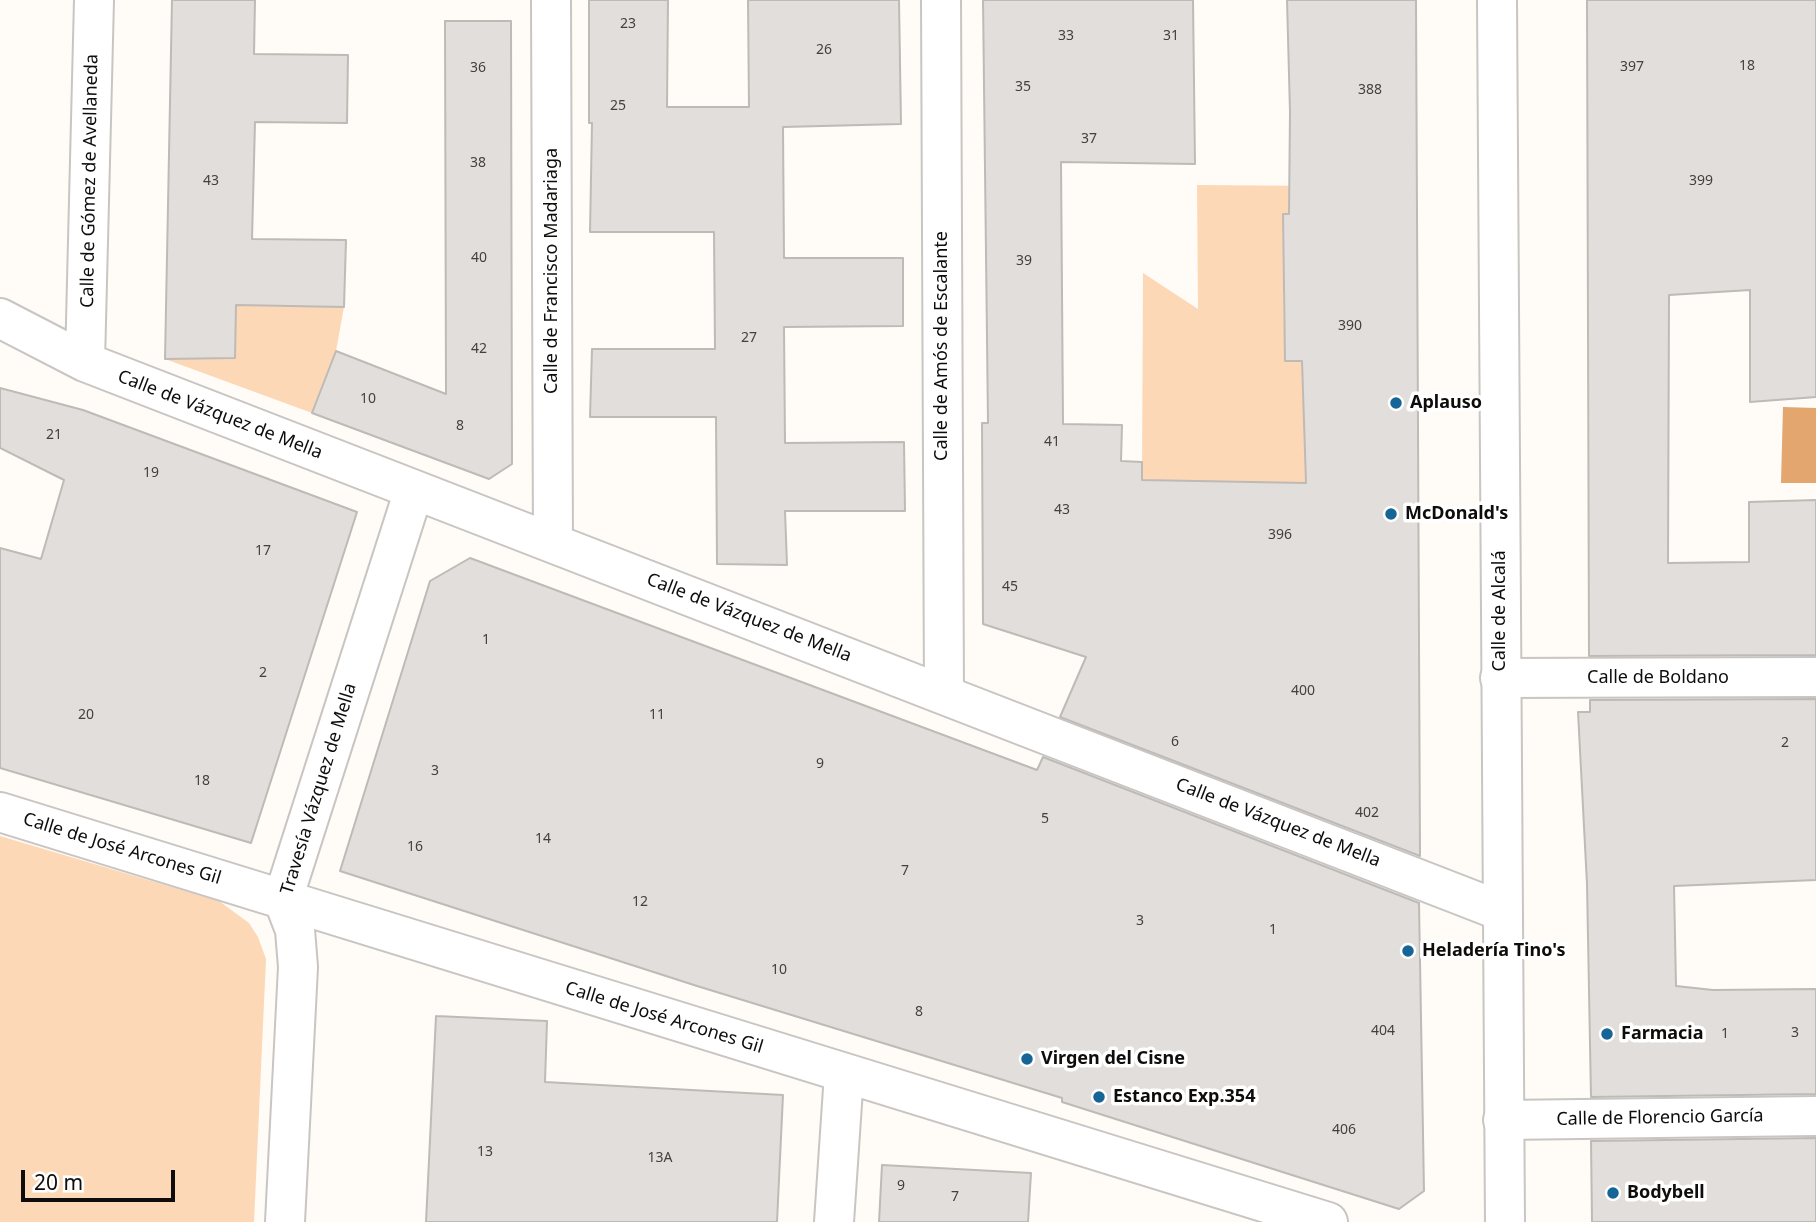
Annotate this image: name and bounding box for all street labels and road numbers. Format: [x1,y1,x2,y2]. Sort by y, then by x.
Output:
street label: Calle de Gómez de Avellaneda [77,54,103,308]
street label: Calle de Francisco Madariaga [541,148,563,394]
street label: Calle de Amós de Escalante [931,231,953,461]
street label: Calle de Vázquez de Mella [115,366,325,464]
street label: Calle de Alcalá [1489,550,1511,672]
street label: Calle de Vázquez de Mella [644,569,854,667]
street label: Calle de Boldano [1587,667,1729,689]
street label: Travesía Vázquez de Mella [277,681,361,897]
street label: Calle de Vázquez de Mella [1173,774,1383,872]
street label: Calle de José Arcones Gil [20,809,224,889]
street label: Calle de José Arcones Gil [562,978,766,1058]
street label: Calle de Florencio García [1556,1105,1764,1131]

